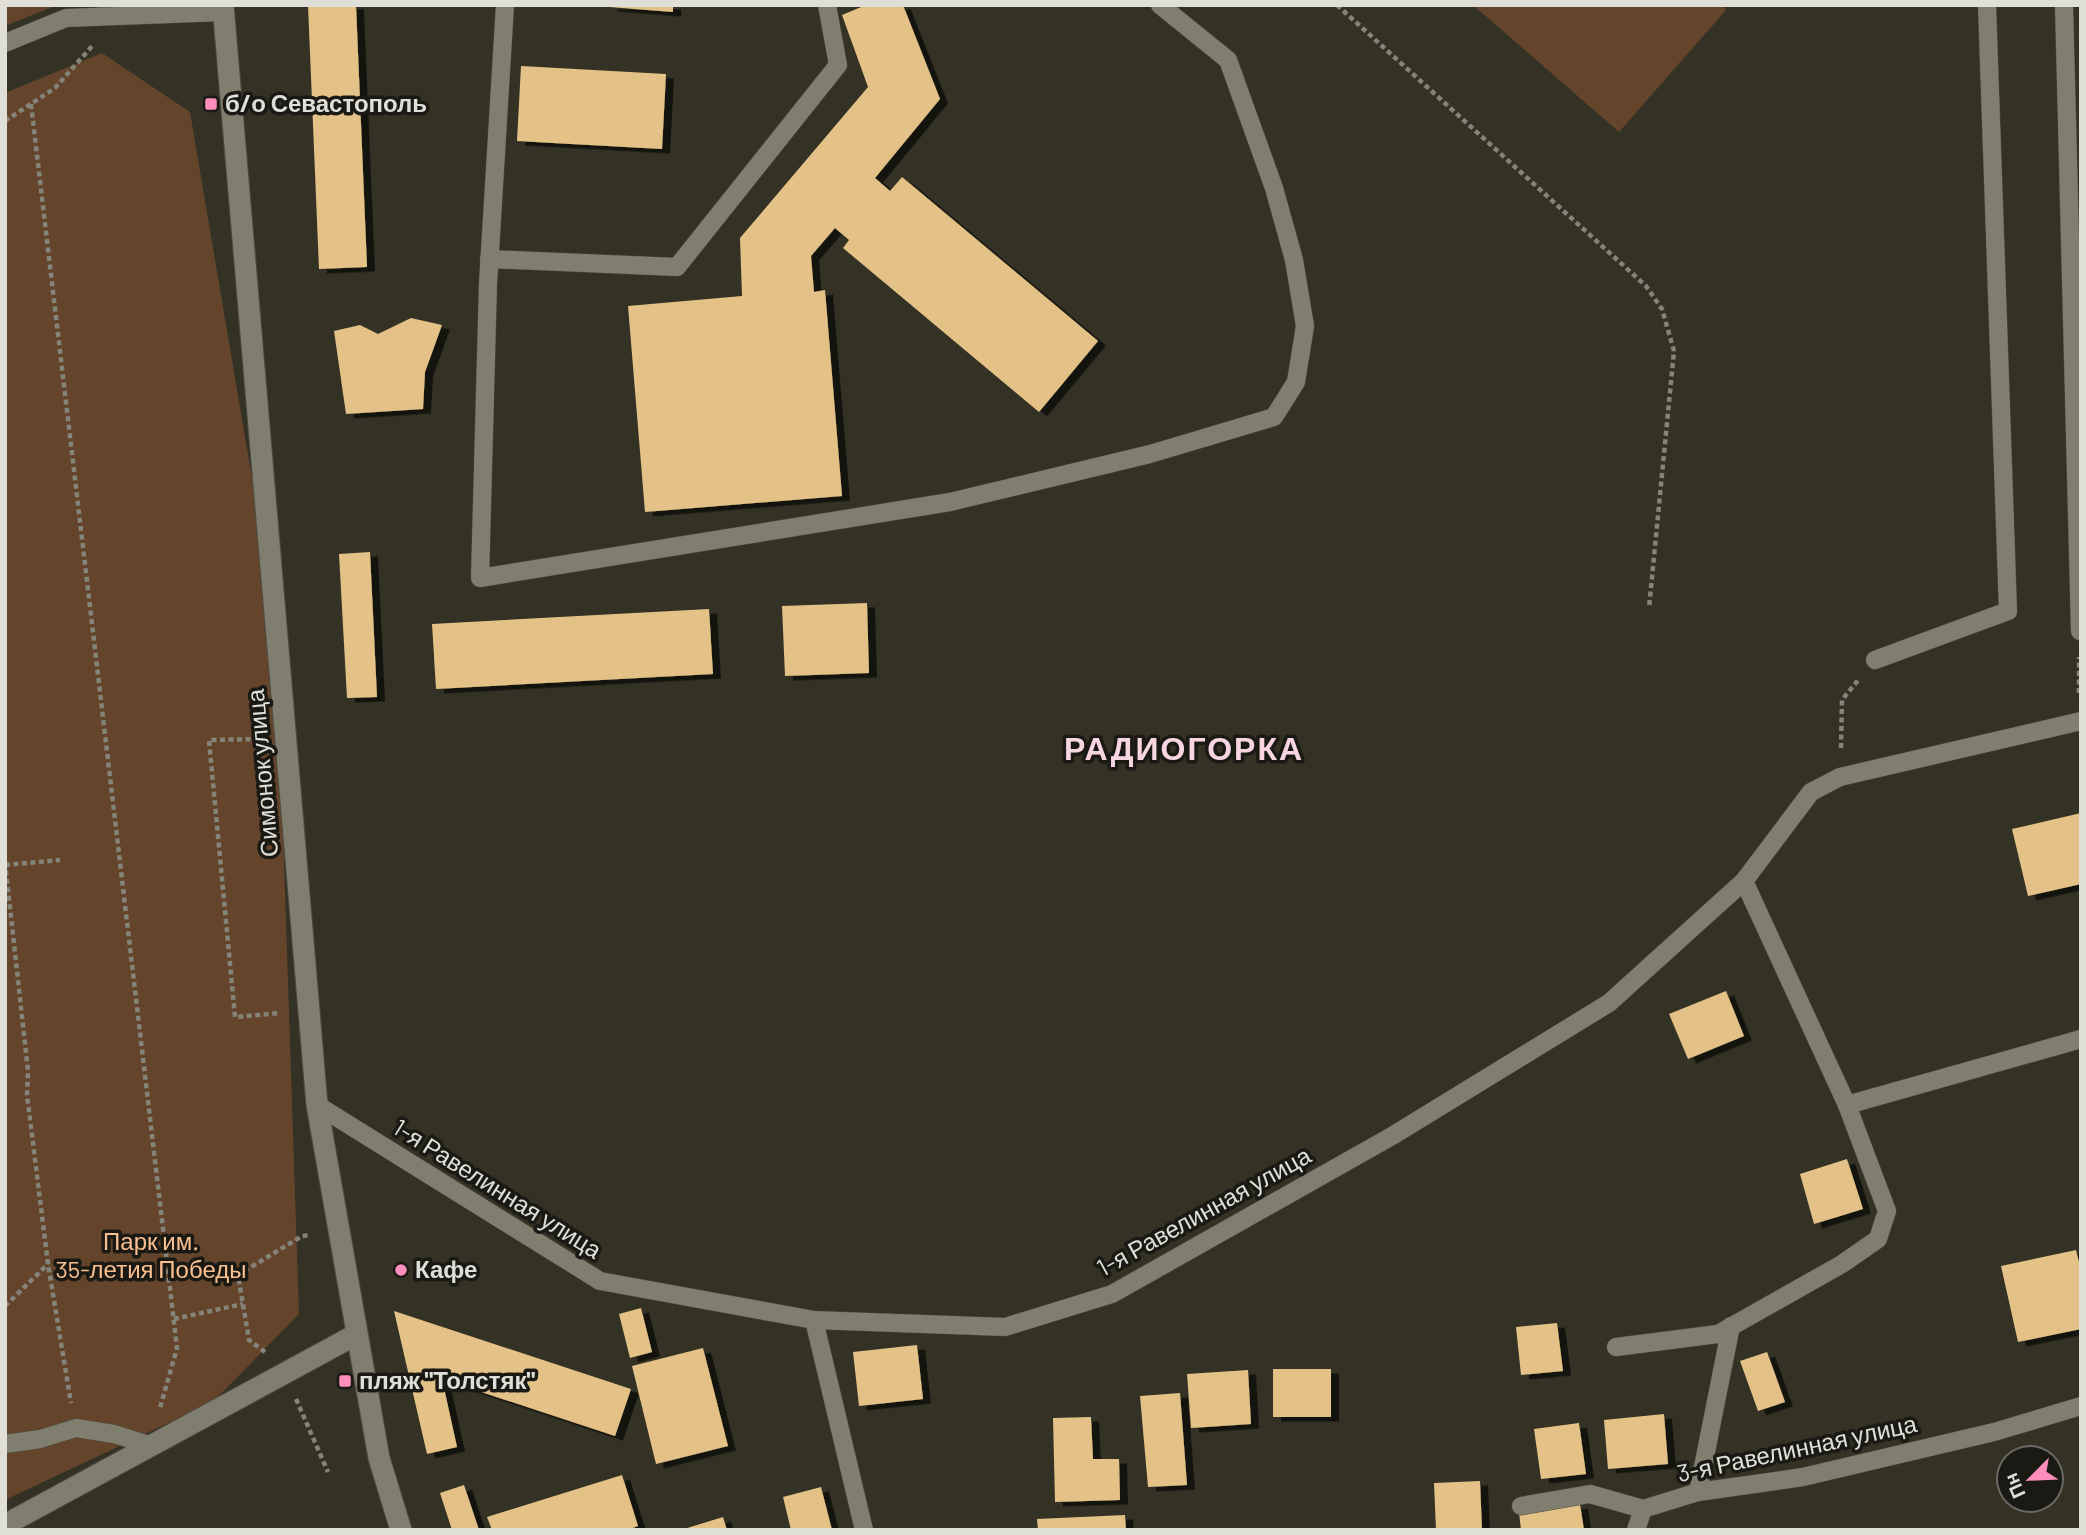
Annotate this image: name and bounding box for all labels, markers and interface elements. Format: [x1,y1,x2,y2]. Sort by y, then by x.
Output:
place label: б/о Севастополь [225,88,427,117]
marker: б/о Севастополь [203,96,219,112]
street label: Симонок улица [240,687,283,858]
district label: РАДИОГОРКА [1064,728,1304,767]
street label: 1-я Равелинная улица [388,1112,608,1264]
street label: 1-я Равелинная улица [1091,1139,1316,1282]
park label: Парк им. 35-летия Победы [55,1226,247,1283]
place label: Кафе [415,1254,477,1283]
marker: Кафе [393,1262,409,1278]
place label: пляж "Толстяк" [359,1365,535,1394]
marker: пляж "Толстяк" [337,1373,353,1389]
street label: 3-я Равелинная улица [1674,1408,1920,1487]
north arrow [1995,1444,2065,1514]
text: Пн [1998,1470,2030,1502]

